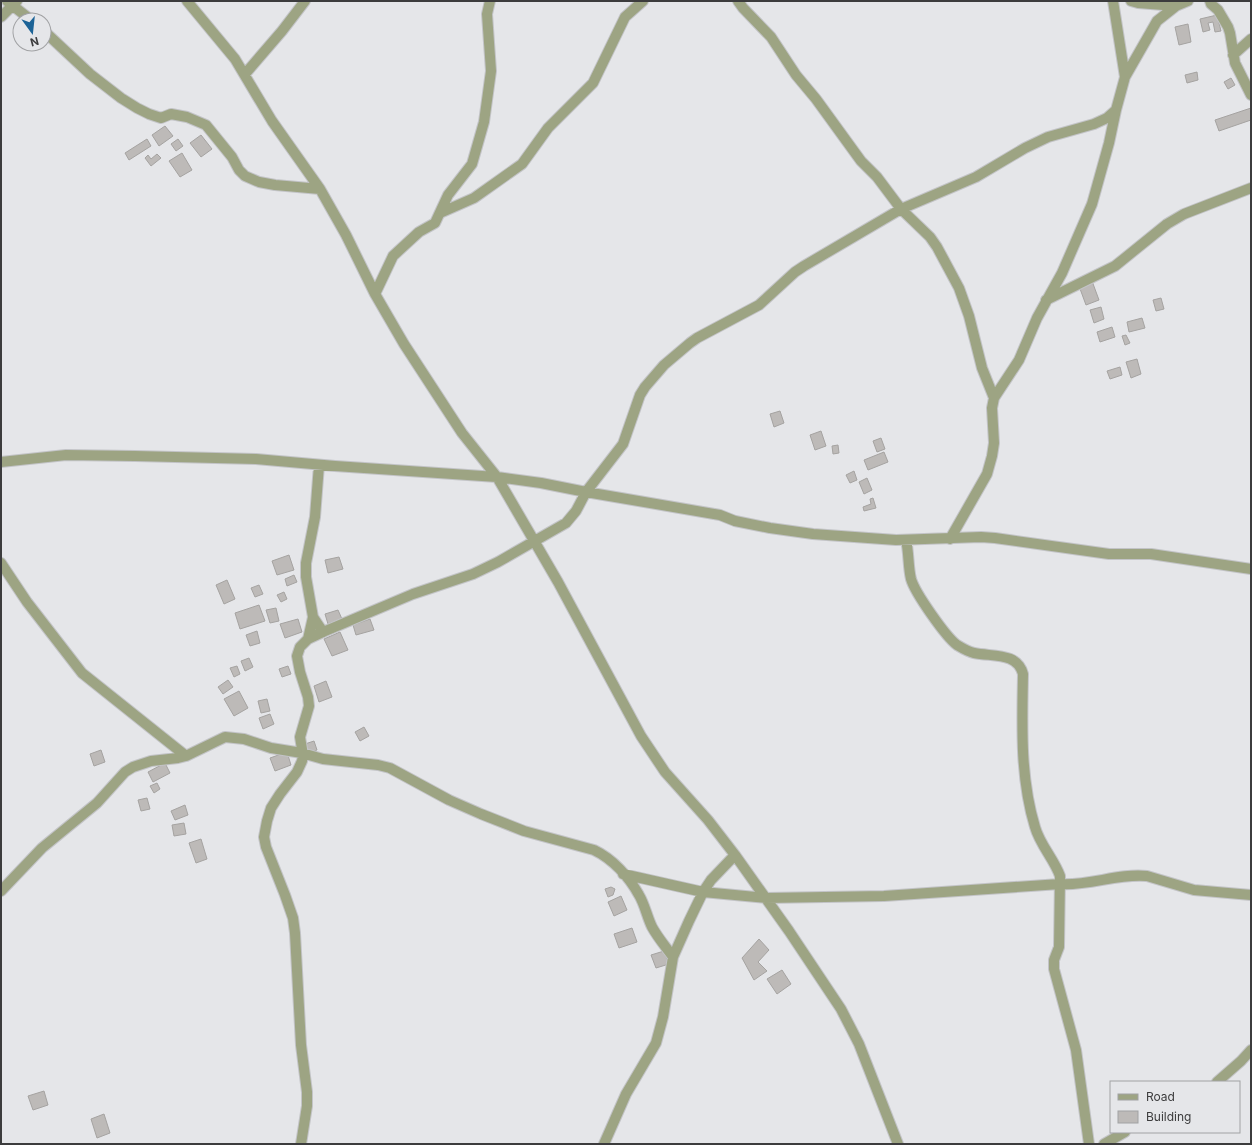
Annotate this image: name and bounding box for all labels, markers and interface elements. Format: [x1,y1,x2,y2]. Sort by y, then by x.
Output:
north arrow [12,12,52,52]
text: N [29,34,40,50]
legend [1110,1081,1240,1133]
text: Road [1146,1089,1175,1104]
text: Building [1146,1109,1191,1124]

